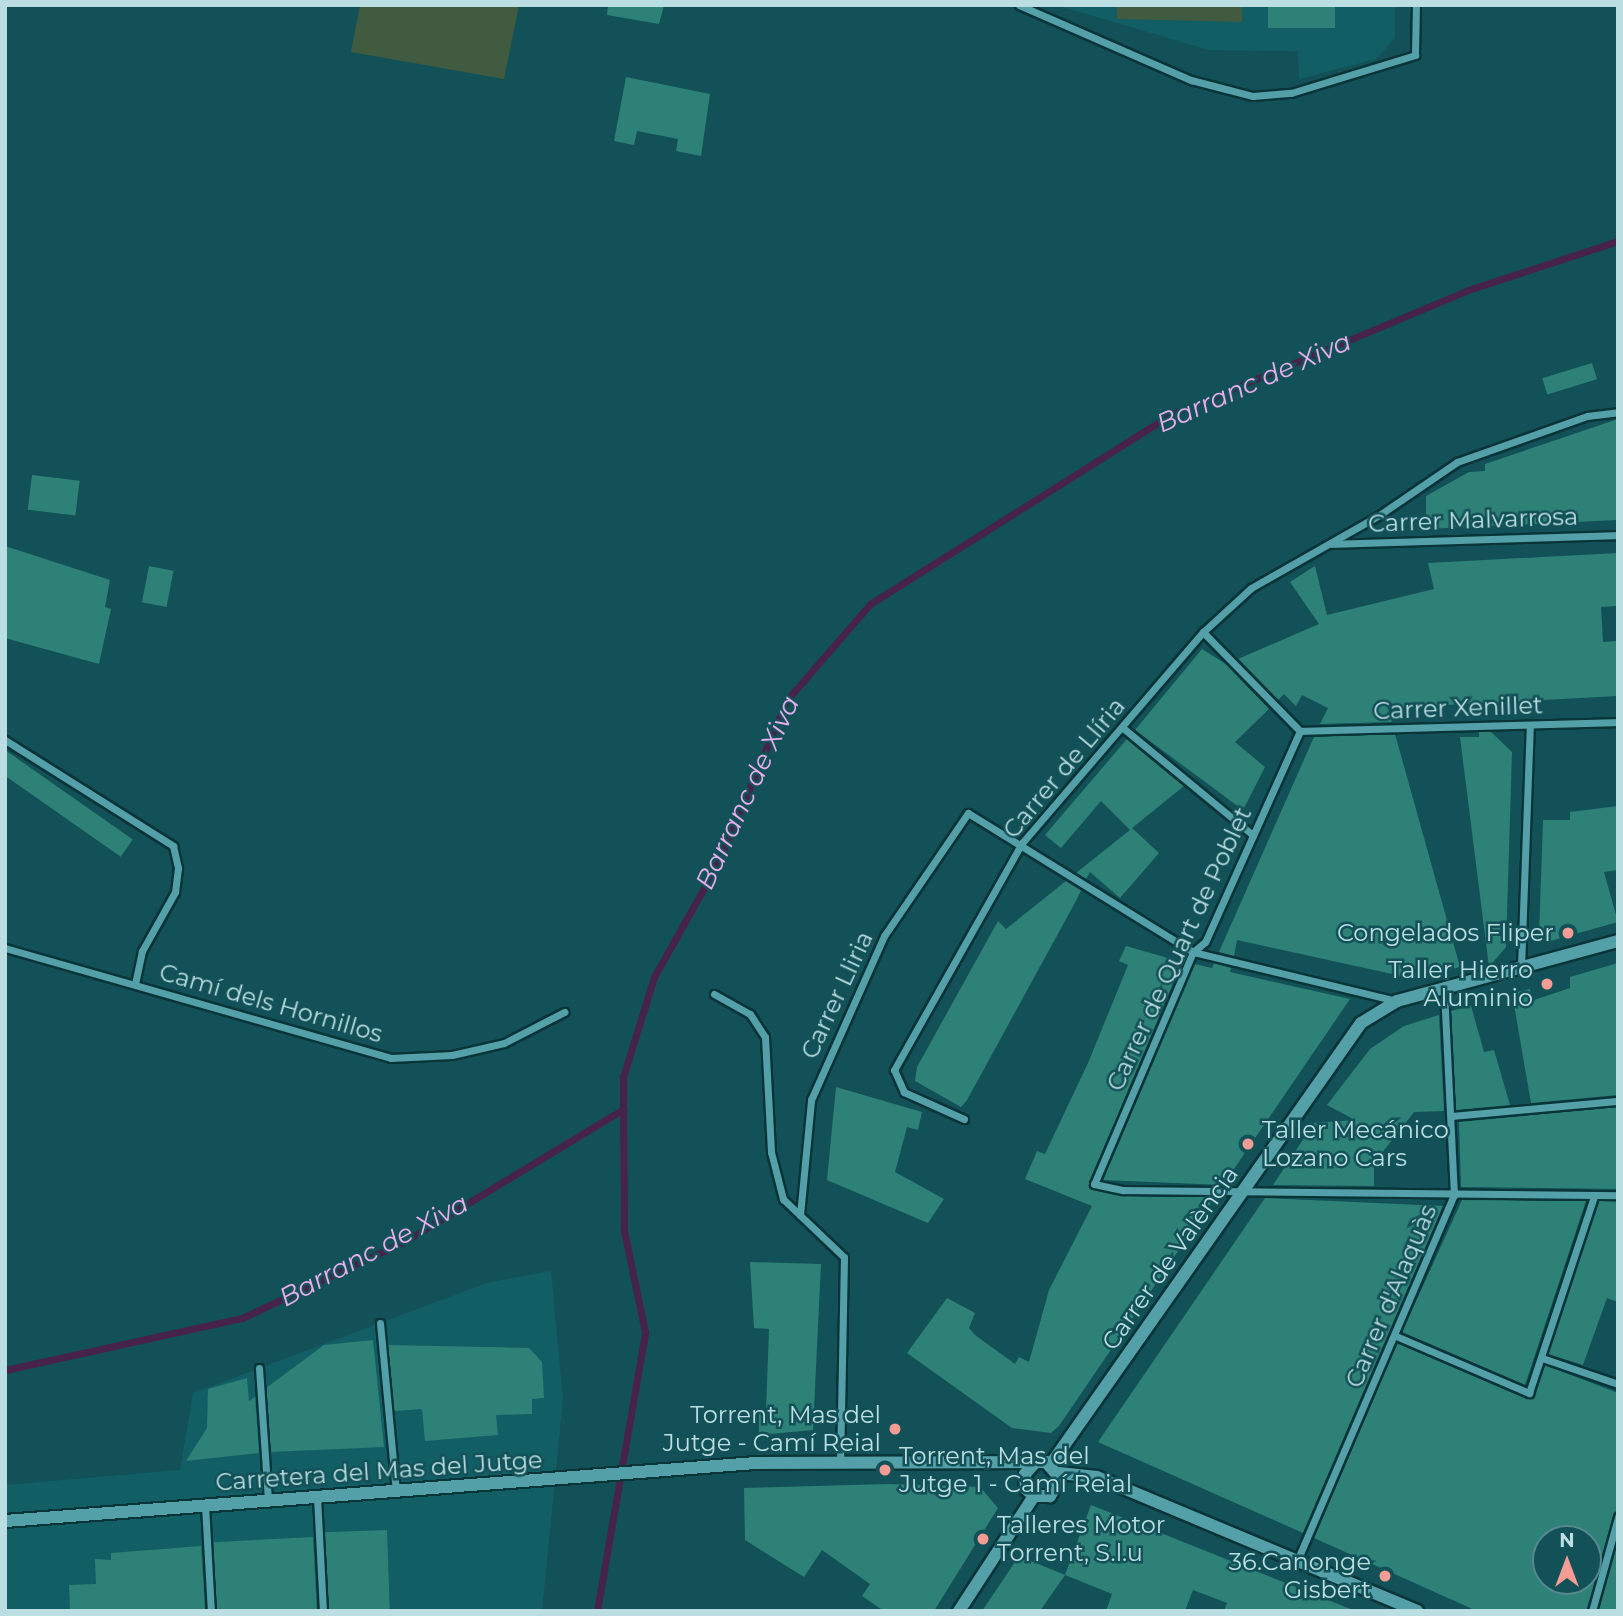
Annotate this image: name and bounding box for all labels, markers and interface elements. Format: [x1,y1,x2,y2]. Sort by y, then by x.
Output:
water label: Barranc de Xiva [1152,326,1356,440]
street label: Carrer Malvarrosa [1368,502,1578,538]
water label: Barranc de Xiva [690,691,806,895]
street label: Carrer Xenillet [1373,691,1543,725]
street label: Carrer de Llíria [997,692,1131,844]
street label: Carrer de Quart de Poblet [1101,803,1257,1095]
place label: Congelados Fliper [1337,919,1554,947]
marker: Congelados Fliper [1560,925,1576,941]
street label: Carrer Lliria [795,927,879,1063]
place label: Taller Hierro Aluminio [1388,956,1533,1012]
street label: Camí dels Hornillos [156,957,386,1049]
marker: Taller Hierro Aluminio [1539,976,1555,992]
place label: Taller Mecánico Lozano Cars [1262,1116,1449,1172]
marker: Taller Mecánico Lozano Cars [1240,1136,1256,1152]
street label: Carrer de València [1096,1160,1244,1356]
water label: Barranc de Xiva [274,1188,474,1314]
street label: Carrer d'Alaquàs [1339,1200,1443,1392]
place label: Torrent, Mas del Jutge - Camí Reial [663,1401,881,1457]
marker: Torrent, Mas del Jutge - Camí Reial [887,1421,903,1437]
place label: Torrent, Mas del Jutge 1 - Camí Reial [899,1442,1132,1498]
street label: Carretera del Mas del Jutge [215,1445,543,1497]
marker: Torrent, Mas del Jutge 1 - Camí Reial [877,1462,893,1478]
place label: Talleres Motor Torrent, S.l.u [997,1511,1165,1567]
north arrow [1532,1525,1602,1595]
text: N [1559,1529,1575,1552]
marker: Talleres Motor Torrent, S.l.u [975,1531,991,1547]
place label: 36.Canonge Gisbert [1229,1548,1371,1604]
marker: 36.Canonge Gisbert [1377,1568,1393,1584]

